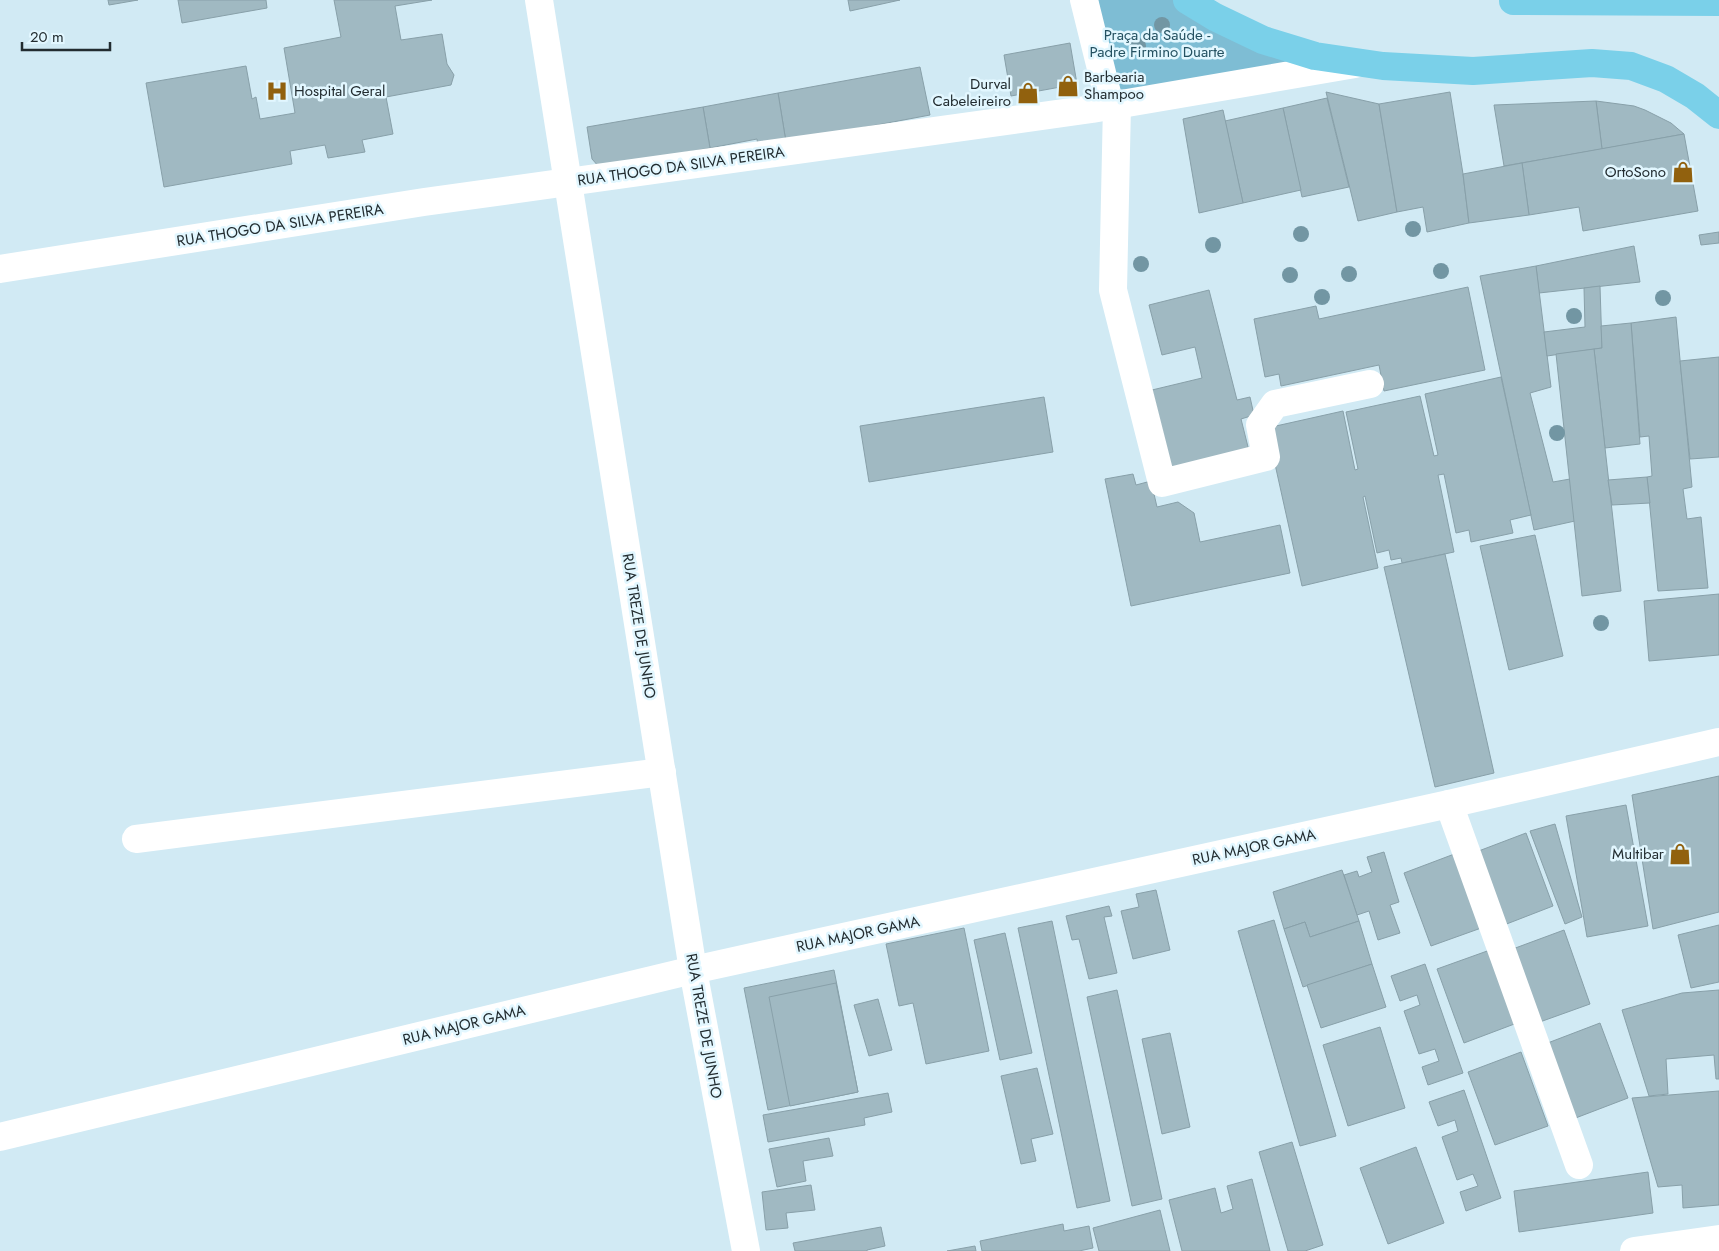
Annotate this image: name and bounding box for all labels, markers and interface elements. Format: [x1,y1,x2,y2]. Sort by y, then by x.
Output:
scale bar [22,20,110,52]
park label: Praça da Saúde - Padre Firmino Duarte [1089,24,1225,63]
text: 20 m [30,26,64,48]
place label: Barbearia Shampoo [1084,66,1144,105]
place label: Durval Cabeleireiro [933,73,1011,112]
shop icon: Barbearia Shampoo [1055,73,1081,99]
hospital icon: Hospital Geral [264,78,290,104]
place label: Hospital Geral [294,80,385,102]
shop icon: Durval Cabeleireiro [1015,80,1041,106]
street label: RUA THOGO DA SILVA PEREIRA [576,141,786,191]
shop icon: OrtoSono [1670,159,1696,185]
place label: OrtoSono [1605,161,1666,183]
street label: RUA THOGO DA SILVA PEREIRA [175,198,385,252]
street label: RUA TREZE DE JUNHO [617,552,661,700]
street label: RUA MAJOR GAMA [1190,823,1318,871]
shop icon: Multibar [1667,841,1693,867]
place label: Multibar [1612,843,1665,865]
street label: RUA MAJOR GAMA [794,910,922,958]
street label: RUA TREZE DE JUNHO [680,952,728,1100]
street label: RUA MAJOR GAMA [400,999,528,1051]

